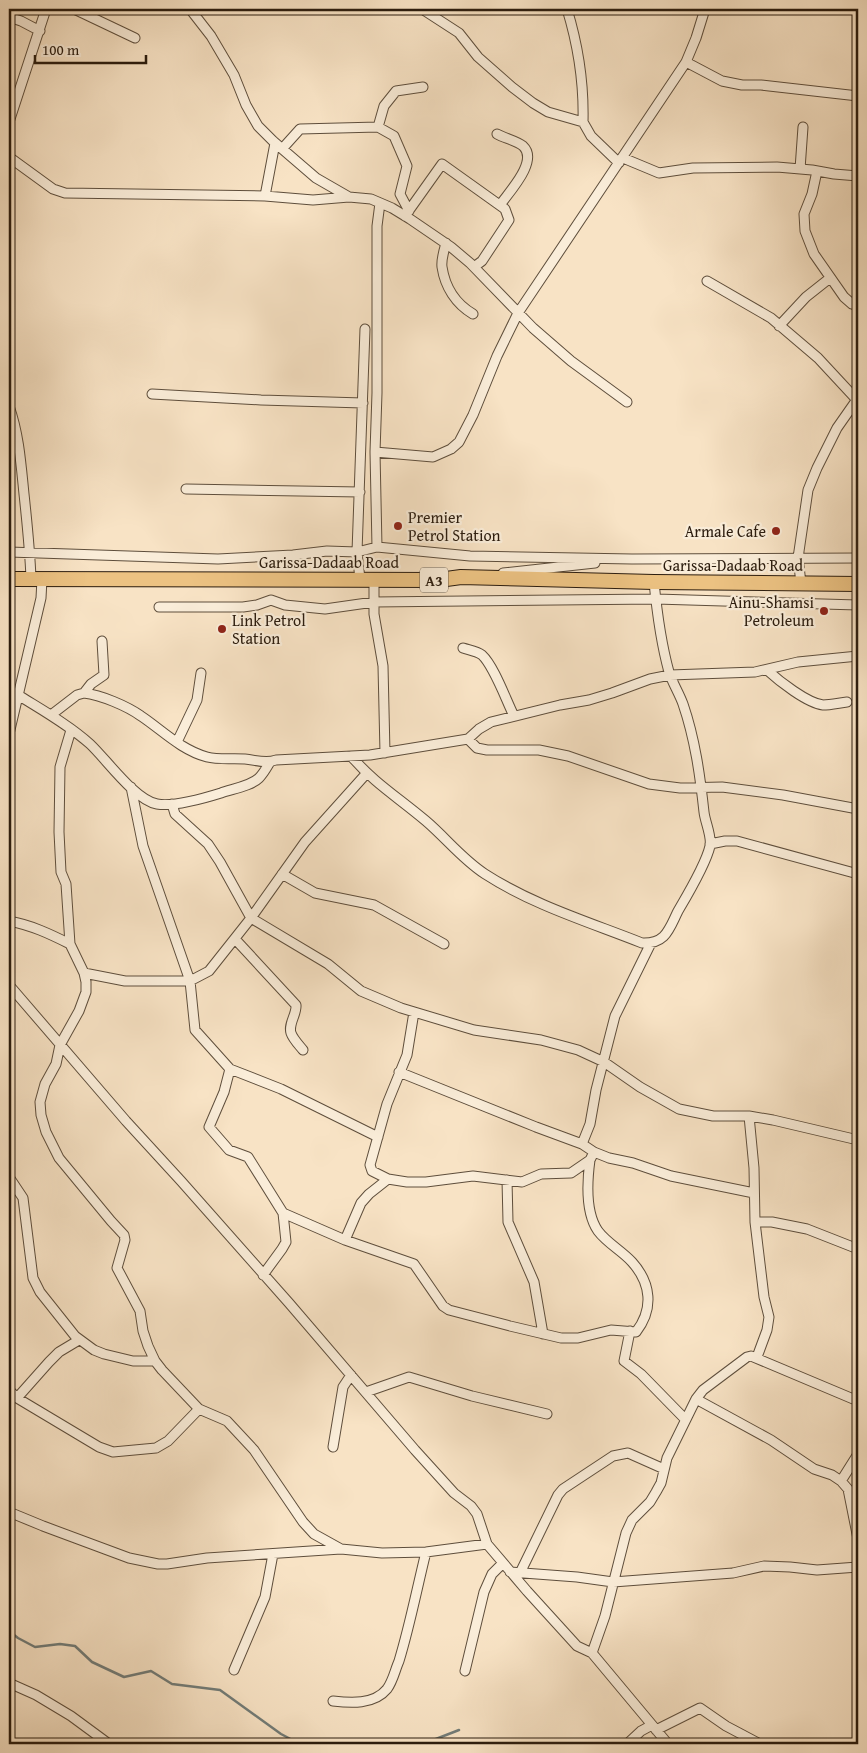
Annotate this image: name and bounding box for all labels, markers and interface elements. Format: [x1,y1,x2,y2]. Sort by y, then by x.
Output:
scale bar [35,32,146,64]
text: 100 m [42,39,80,60]
place label: Premier Petrol Station [408,505,501,547]
place label: Armale Cafe [685,519,766,543]
marker: Premier Petrol Station [392,520,404,532]
marker: Armale Cafe [770,525,782,537]
street label: Garissa-Dadaab Road [259,550,399,574]
street label: Garissa-Dadaab Road [663,553,803,577]
road number: A3 [420,568,448,592]
place label: Ainu-Shamsi Petroleum [728,590,815,632]
marker: Ainu-Shamsi Petroleum [818,605,830,617]
place label: Link Petrol Station [232,608,306,650]
marker: Link Petrol Station [216,623,228,635]

